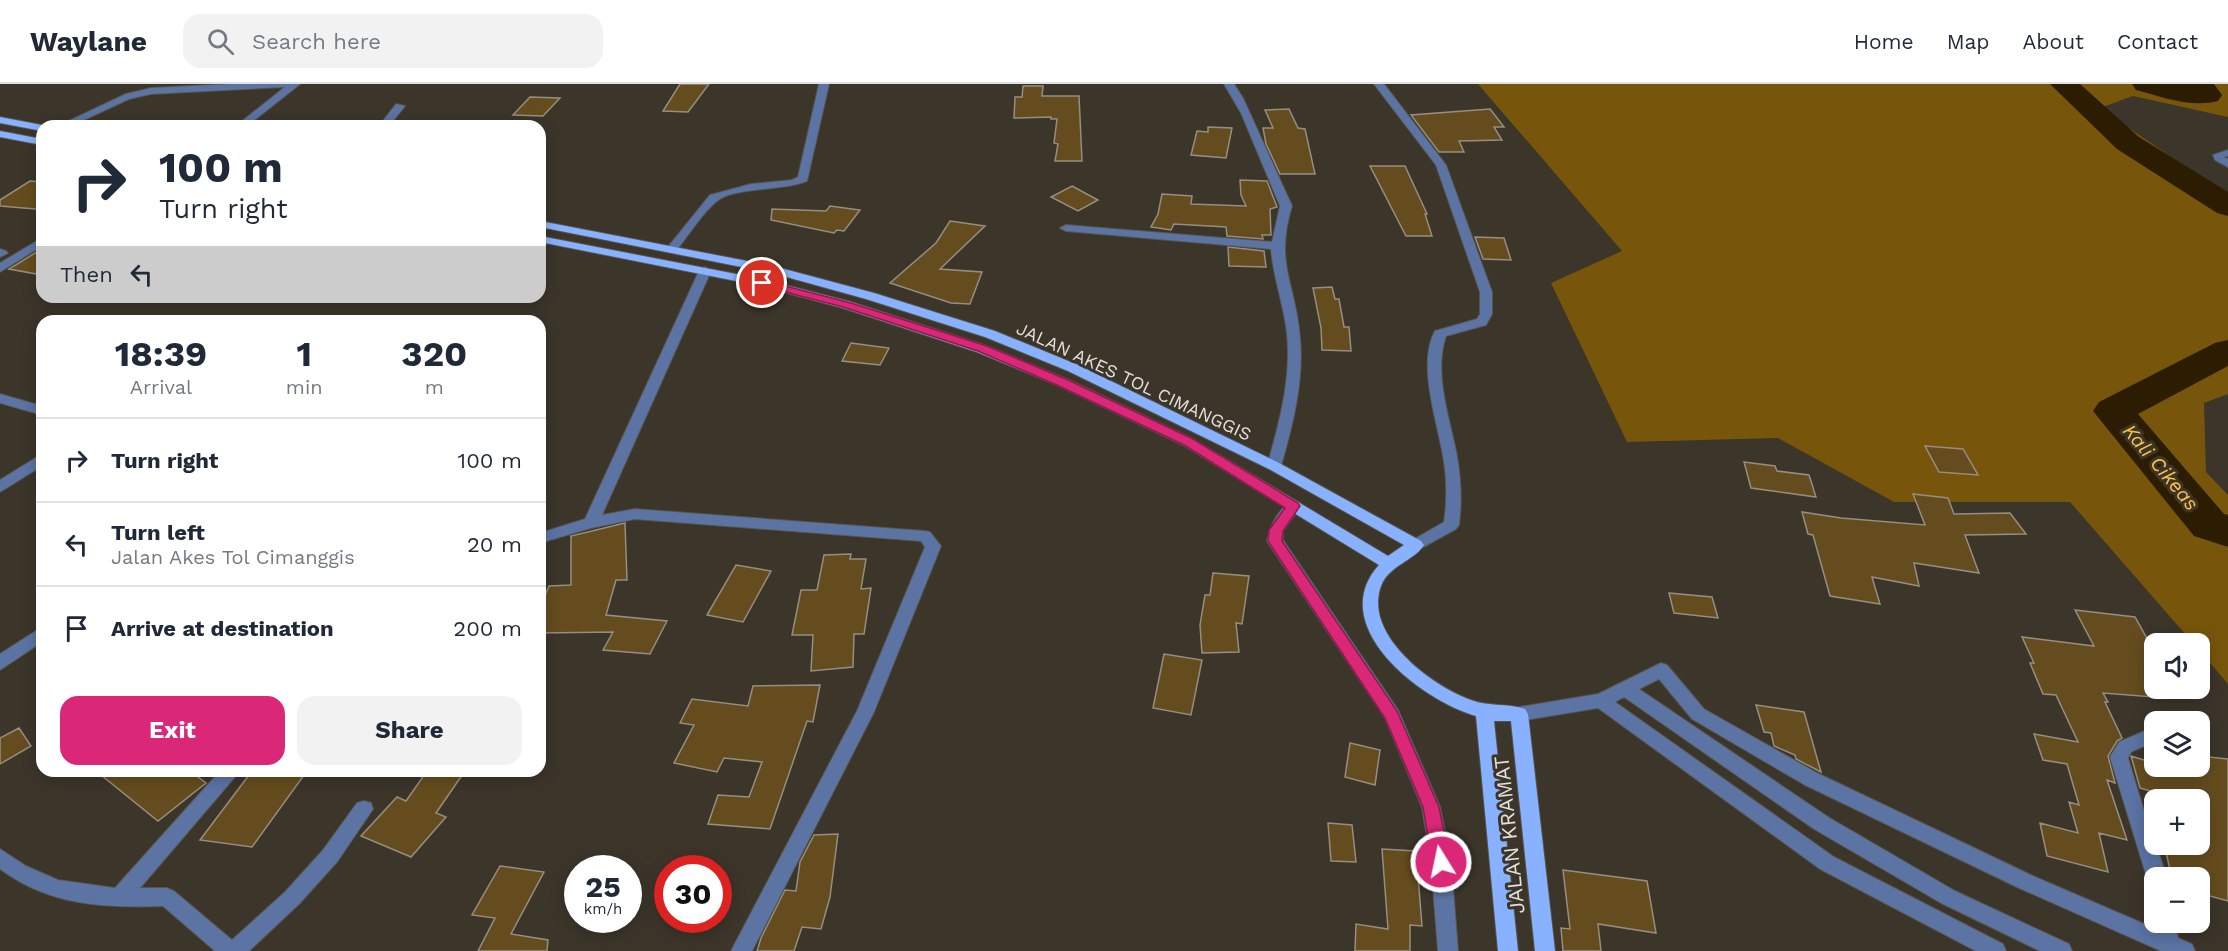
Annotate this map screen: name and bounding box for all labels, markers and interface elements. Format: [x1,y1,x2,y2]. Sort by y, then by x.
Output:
search box [183,14,603,68]
text: Waylane [30,25,147,58]
icon: search [204,25,237,58]
text: Search here [252,29,381,54]
text: Home [1854,29,1914,54]
text: Map [1947,29,1990,54]
text: About [2023,29,2084,54]
text: Contact [2117,29,2198,54]
text: 100 m [159,143,283,192]
icon: right [60,144,138,222]
text: Turn right [159,193,288,225]
pin [736,257,787,308]
icon: left [125,258,158,291]
text: Then [60,262,113,287]
icon: arrive [745,266,778,299]
street label: JALAN AKES TOL CIMANGGIS [1013,317,1255,445]
text: 18:39 [115,333,207,375]
text: 1 [296,333,312,375]
text: 320 [401,333,467,375]
text: Arrival [130,375,192,399]
text: min [286,375,323,399]
text: m [425,375,444,399]
water label: Kali Cikeas [2118,419,2204,515]
icon: right [60,444,93,477]
text: Turn right [111,448,218,473]
text: 100 m [458,448,522,473]
text: Turn left [111,520,205,545]
icon: left [60,528,93,561]
text: 20 m [467,532,522,557]
text: Jalan Akes Tol Cimanggis [111,545,355,569]
icon: arrive [60,612,93,645]
text: Arrive at destination [111,616,334,641]
text: 200 m [453,616,522,641]
map controls [2144,633,2210,933]
button: sound [2144,633,2210,699]
button: Exit [60,696,285,765]
button: Share [297,696,522,765]
button: layers [2144,711,2210,777]
street label: JALAN KRAMAT [1488,755,1530,915]
button: + [2144,789,2210,855]
position arrow [1409,830,1473,894]
speed limit sign: 30 [654,855,732,933]
button: − [2144,867,2210,933]
text: 25 [585,869,621,904]
text: km/h [584,900,622,918]

